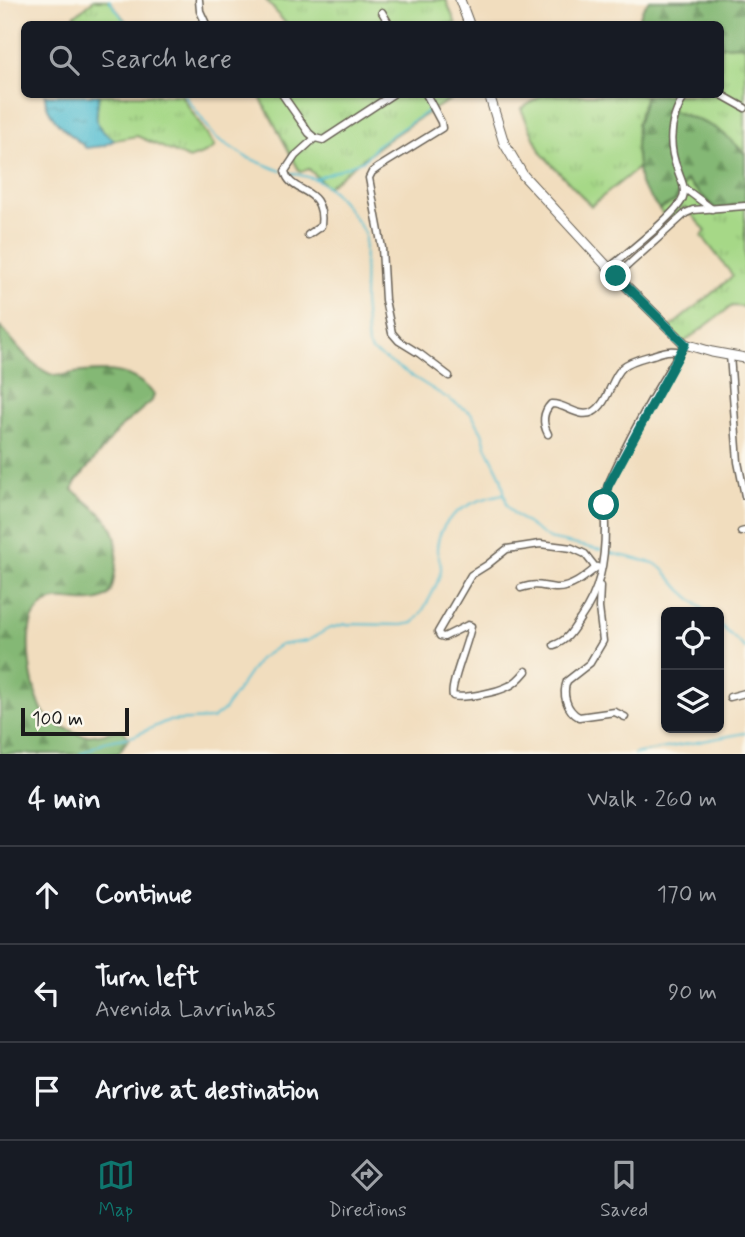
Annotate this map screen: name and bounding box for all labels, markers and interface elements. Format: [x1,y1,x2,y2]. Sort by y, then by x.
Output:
search box [21,21,724,98]
icon: search [45,41,83,79]
text: Search here [101,43,232,77]
route end [600,260,631,291]
route start [588,489,619,520]
map controls [661,607,724,733]
button: locate [661,607,724,670]
button: layers [661,670,724,733]
scale bar [21,705,130,737]
text: 100 m [32,707,83,732]
text: 4 min [28,780,101,819]
text: Walk · 260 m [587,785,717,815]
icon: ahead [28,876,66,914]
text: Continue [95,878,192,912]
text: 170 m [657,880,717,910]
text: Turn left [95,961,199,995]
icon: left [28,974,66,1012]
text: 90 m [668,978,717,1008]
text: Avenida Lavrinhas [95,995,276,1025]
icon: arrive [28,1072,66,1110]
text: Arrive at destination [95,1074,319,1108]
tab: Map [97,1156,135,1223]
tab: Directions [328,1156,407,1223]
tab: Saved [600,1156,648,1223]

